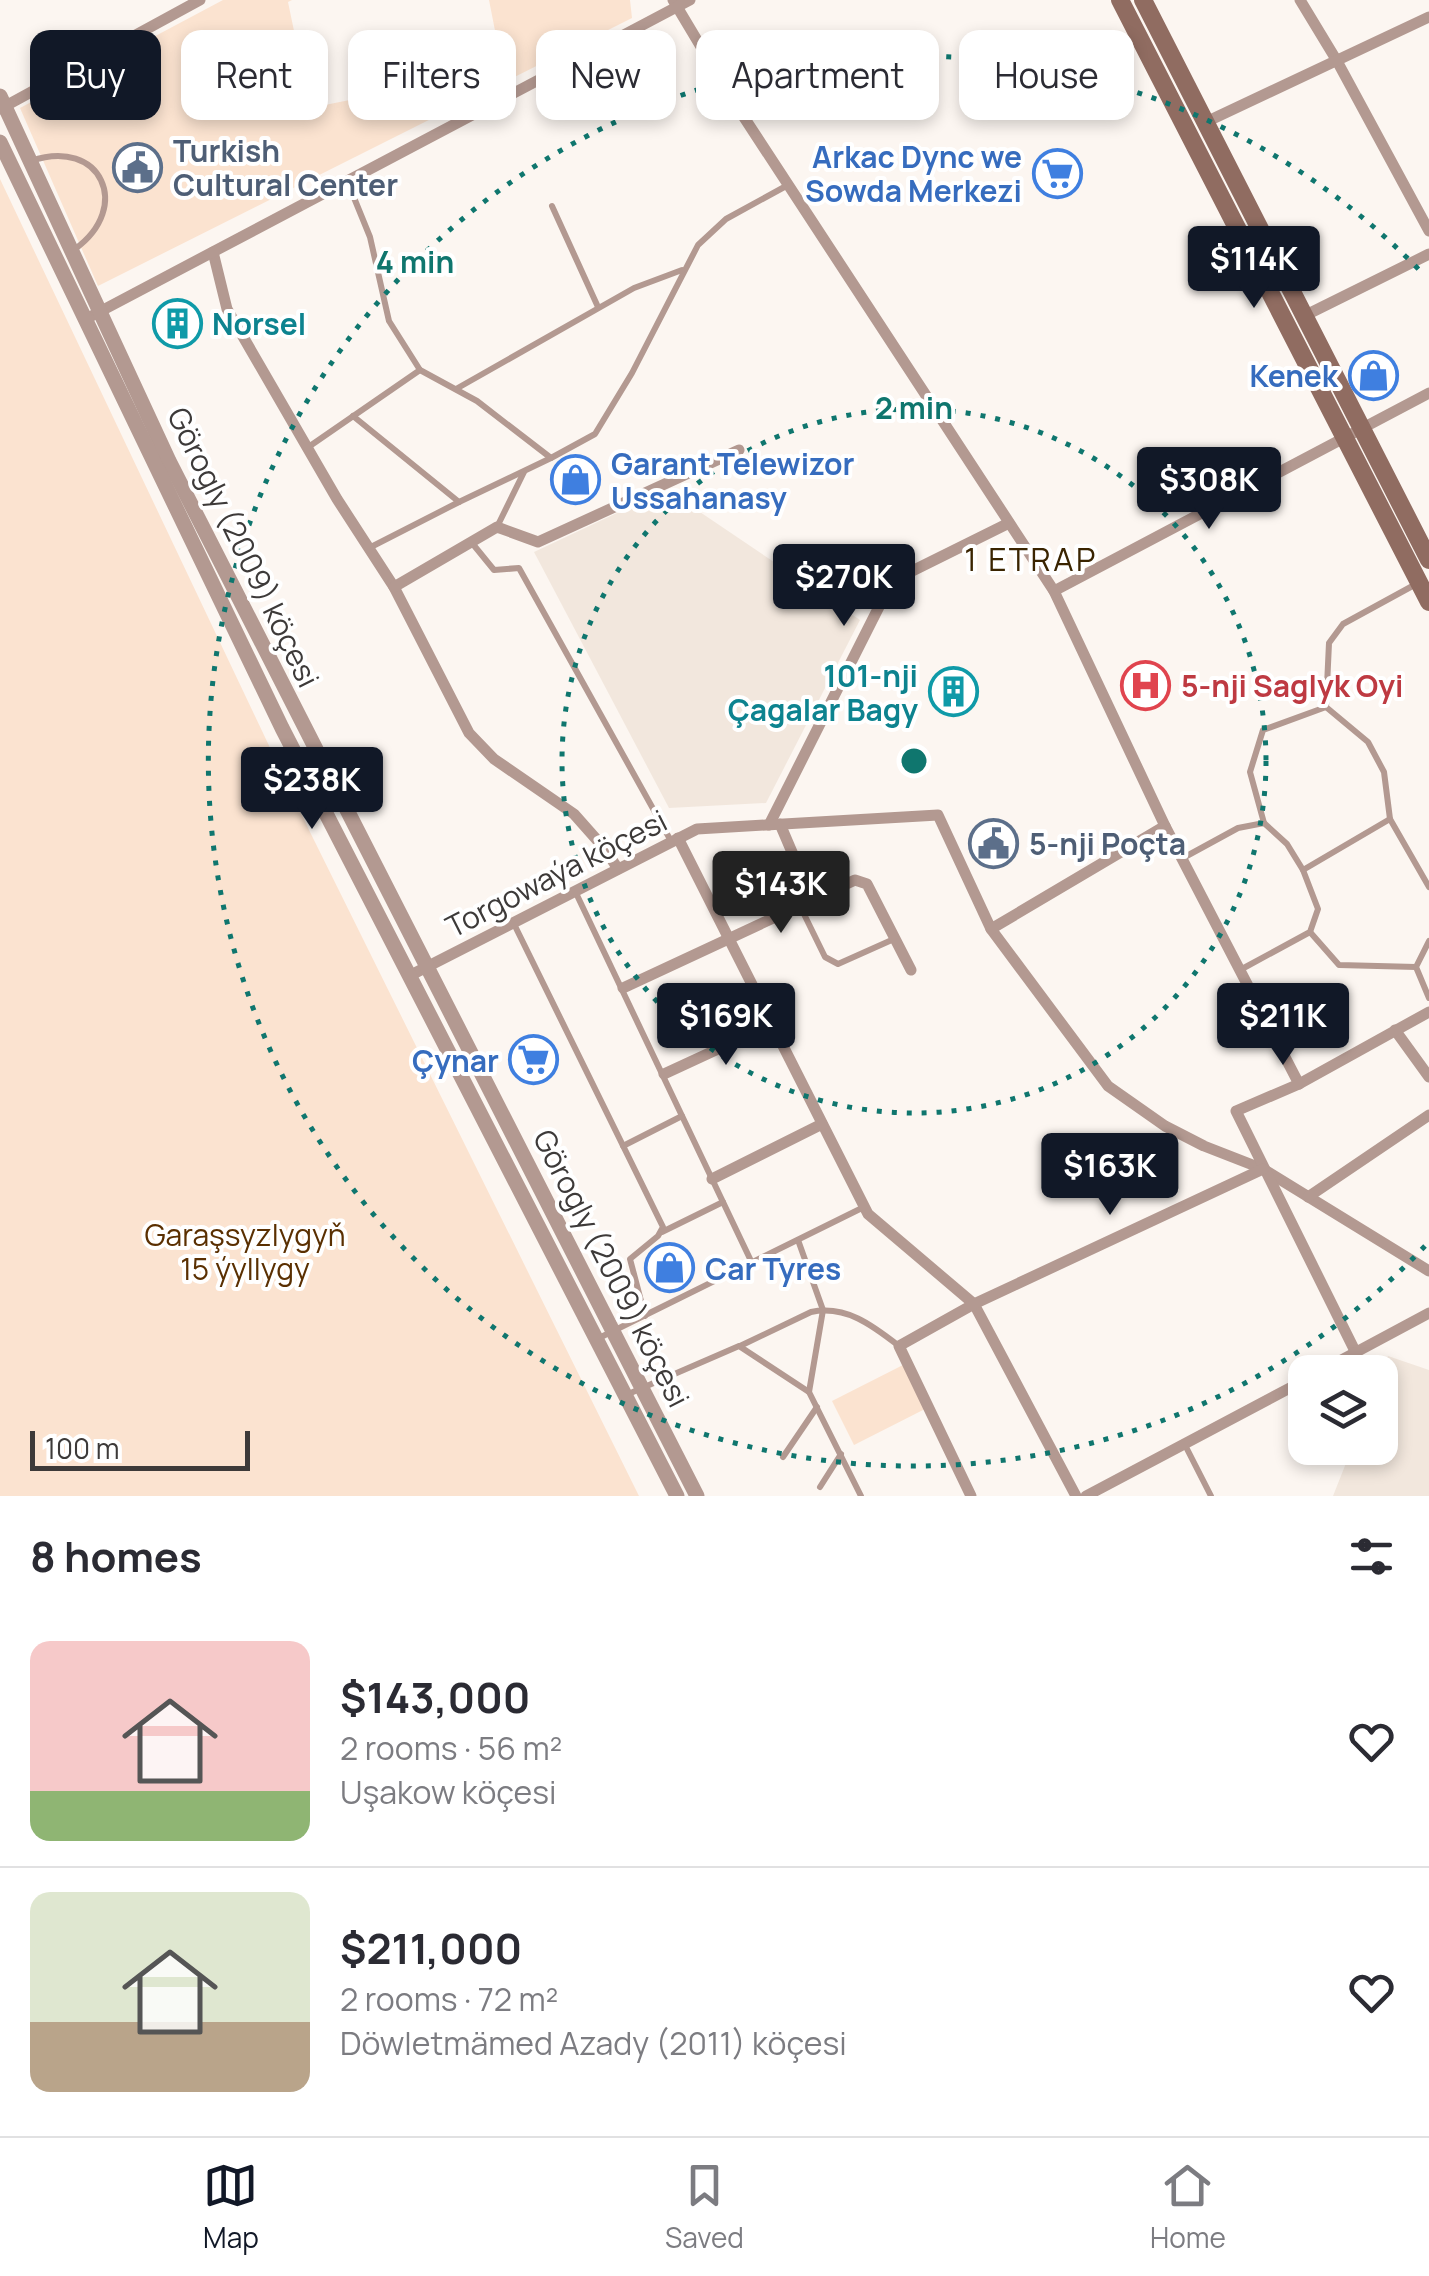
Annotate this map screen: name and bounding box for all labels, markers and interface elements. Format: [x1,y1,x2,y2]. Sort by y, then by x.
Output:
chip: Buy [30,30,161,120]
chip: Rent [181,30,328,120]
chip: Filters [348,30,516,120]
chip: New [536,30,676,120]
chip: Apartment [696,30,939,120]
chip: House [959,30,1134,120]
place label: Turkish Cultural Center [173,130,398,205]
place label: Arkac Dync we Sowda Merkezi [805,136,1022,211]
public building icon: Turkish Cultural Center [112,141,164,193]
supermarket icon: Arkac Dync we Sowda Merkezi [1031,147,1083,199]
pin: $114K [1184,226,1324,311]
text: $114K [1210,236,1298,280]
text: 4 min [376,241,454,282]
building icon: Norsel [151,297,203,349]
place label: Norsel [212,303,306,344]
shop icon: Kenek [1347,349,1399,401]
place label: Kenek [1249,355,1339,396]
text: 2 min [875,387,953,428]
street label: Görogly (2009) köçesi [158,400,330,694]
place label: Garant Telewizor Ussahanasy [611,443,854,518]
pin: $308K [1139,447,1279,532]
shop icon: Garant Telewizor Ussahanasy [550,454,602,506]
text: $308K [1159,457,1259,501]
district label: 1 ETRAP [964,537,1098,581]
pin: $270K [774,544,914,629]
text: $270K [795,554,893,598]
place label: 101-nji Çagalar Bagy [728,655,918,730]
hospital icon: 5-nji Saglyk Oyi [1120,659,1172,711]
place label: 5-nji Saglyk Oyi [1181,665,1404,706]
building icon: 101-nji Çagalar Bagy [927,666,979,718]
centre of rings [896,743,932,779]
pin: $238K [242,747,382,832]
text: $238K [263,757,361,801]
street label: Torgowaýa köçesi [438,800,674,946]
public building icon: 5-nji Poçta [968,817,1020,869]
place label: 5-nji Poçta [1029,823,1186,864]
pin: $143K [711,851,851,936]
text: $143K [735,861,827,905]
pin: $169K [656,983,796,1068]
pin: $211K [1213,983,1353,1068]
text: $169K [679,993,773,1037]
text: $211K [1239,993,1327,1037]
supermarket icon: Çynar [508,1034,560,1086]
place label: Çynar [412,1040,499,1081]
street label: Görogly (2009) köçesi [524,1122,700,1414]
pin: $163K [1040,1133,1180,1218]
text: $163K [1063,1143,1157,1187]
park label: Garaşsyzlygyň 15 ýyllygy [144,1214,346,1289]
shop icon: Car Tyres [644,1242,696,1294]
place label: Car Tyres [705,1248,841,1289]
map controls [1288,1355,1398,1465]
button: layers [1288,1355,1398,1465]
scale bar [30,1426,250,1470]
text: 100 m [45,1429,119,1467]
text: 8 homes [30,1527,202,1585]
icon: filters [1344,1529,1399,1584]
text: $143,000 [340,1668,530,1726]
icon: home [110,1681,230,1801]
icon: heart [1344,1714,1399,1769]
text: 2 rooms · 56 m² [340,1726,562,1770]
text: Uşakow köçesi [340,1770,557,1814]
text: $211,000 [340,1919,522,1977]
icon: home [110,1932,230,2052]
icon: heart [1344,1965,1399,2020]
text: 2 rooms · 72 m² [340,1977,558,2021]
text: Döwletmämed Azady (2011) köçesi [340,2021,847,2065]
tab: Map [203,2158,259,2256]
tab: Saved [665,2158,744,2256]
tab: Home [1150,2158,1226,2256]

